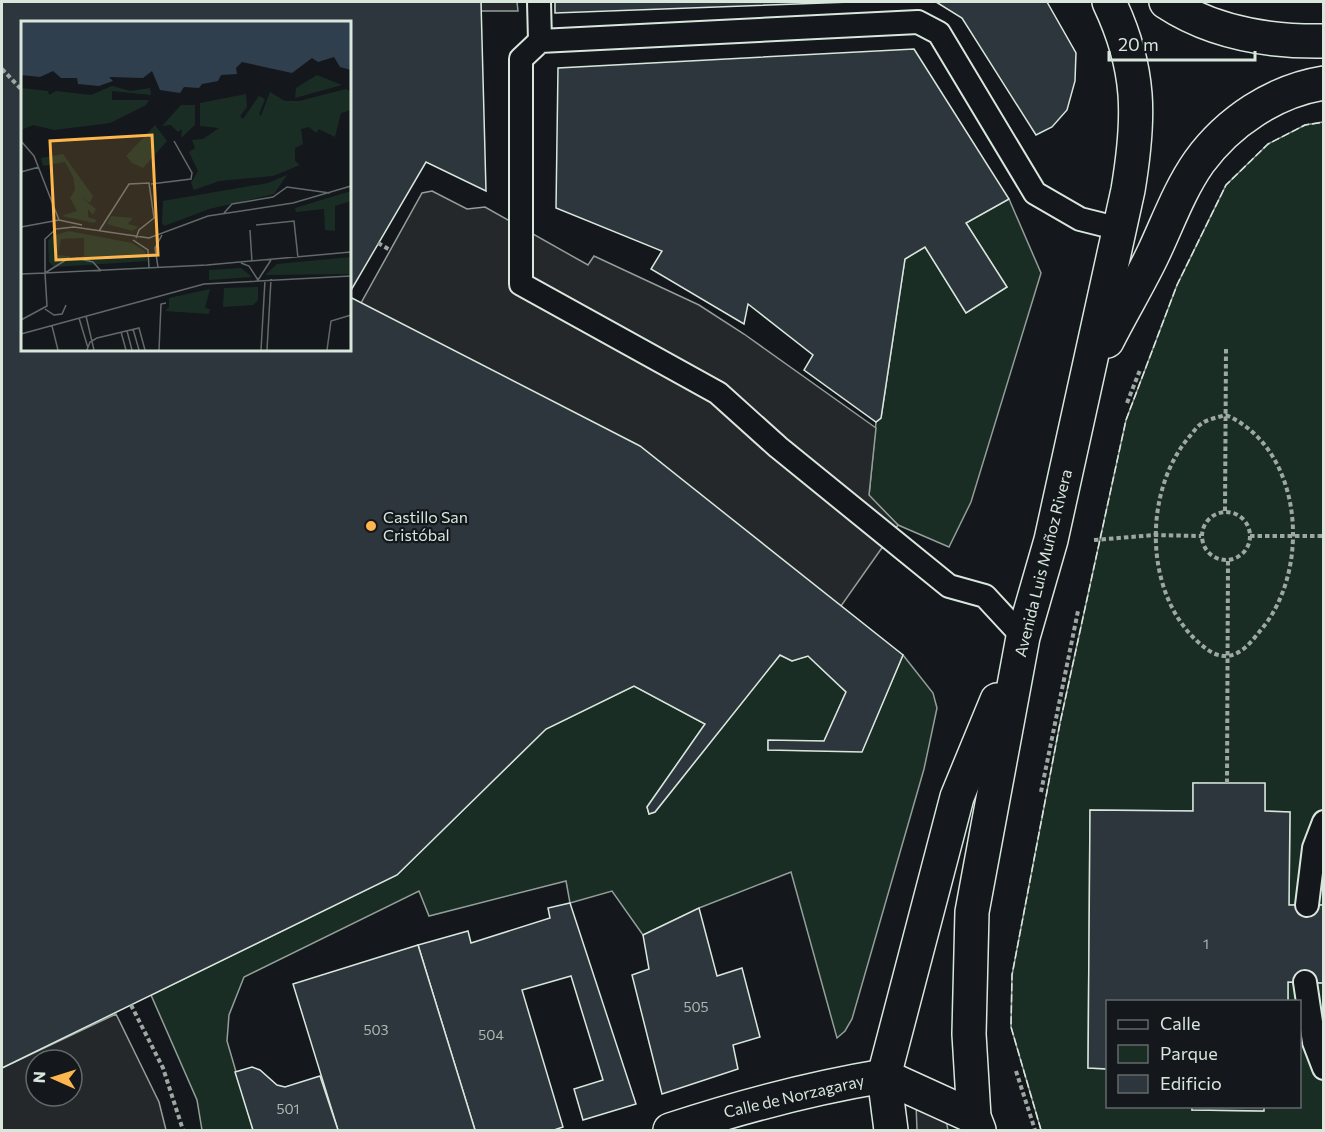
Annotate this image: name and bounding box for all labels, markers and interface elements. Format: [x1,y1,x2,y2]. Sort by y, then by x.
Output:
inset map [21,21,351,351]
scale bar [1109,24,1254,62]
text: 20 m [1118,33,1159,55]
street label: Avenida Luis Muñoz Rivera [1010,467,1075,659]
place label: Castillo San Cristóbal [383,507,468,544]
marker: Castillo San Cristóbal [364,519,378,533]
house number: 1 [1203,935,1209,952]
house number: 505 [683,998,709,1015]
legend [1106,1000,1301,1108]
text: Calle [1160,1012,1200,1034]
house number: 503 [363,1021,389,1038]
house number: 504 [478,1026,504,1043]
text: Parque [1160,1042,1218,1064]
north arrow [24,1048,84,1108]
street label: Calle de Norzagaray [722,1070,866,1121]
text: N [29,1071,48,1084]
text: Edificio [1160,1072,1222,1094]
house number: 501 [276,1100,300,1117]

